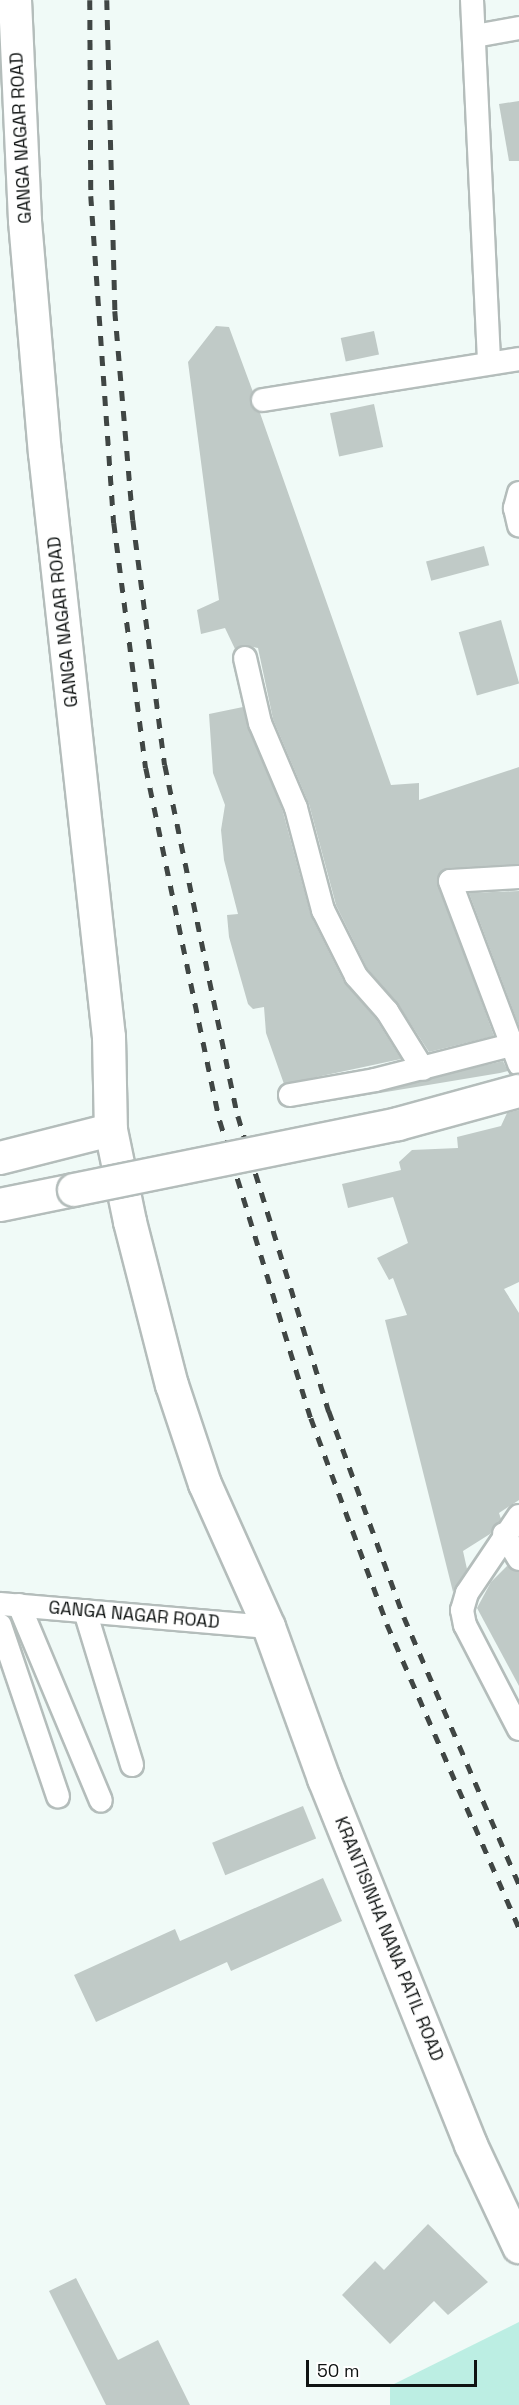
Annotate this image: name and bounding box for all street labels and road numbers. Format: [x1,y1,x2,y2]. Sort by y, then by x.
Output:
street label: GANGA NAGAR ROAD [6,52,36,224]
street label: GANGA NAGAR ROAD [43,535,83,709]
street label: GANGA NAGAR ROAD [47,1597,221,1633]
street label: KRANTISINHA NANA PATIL ROAD [330,1813,448,2065]

